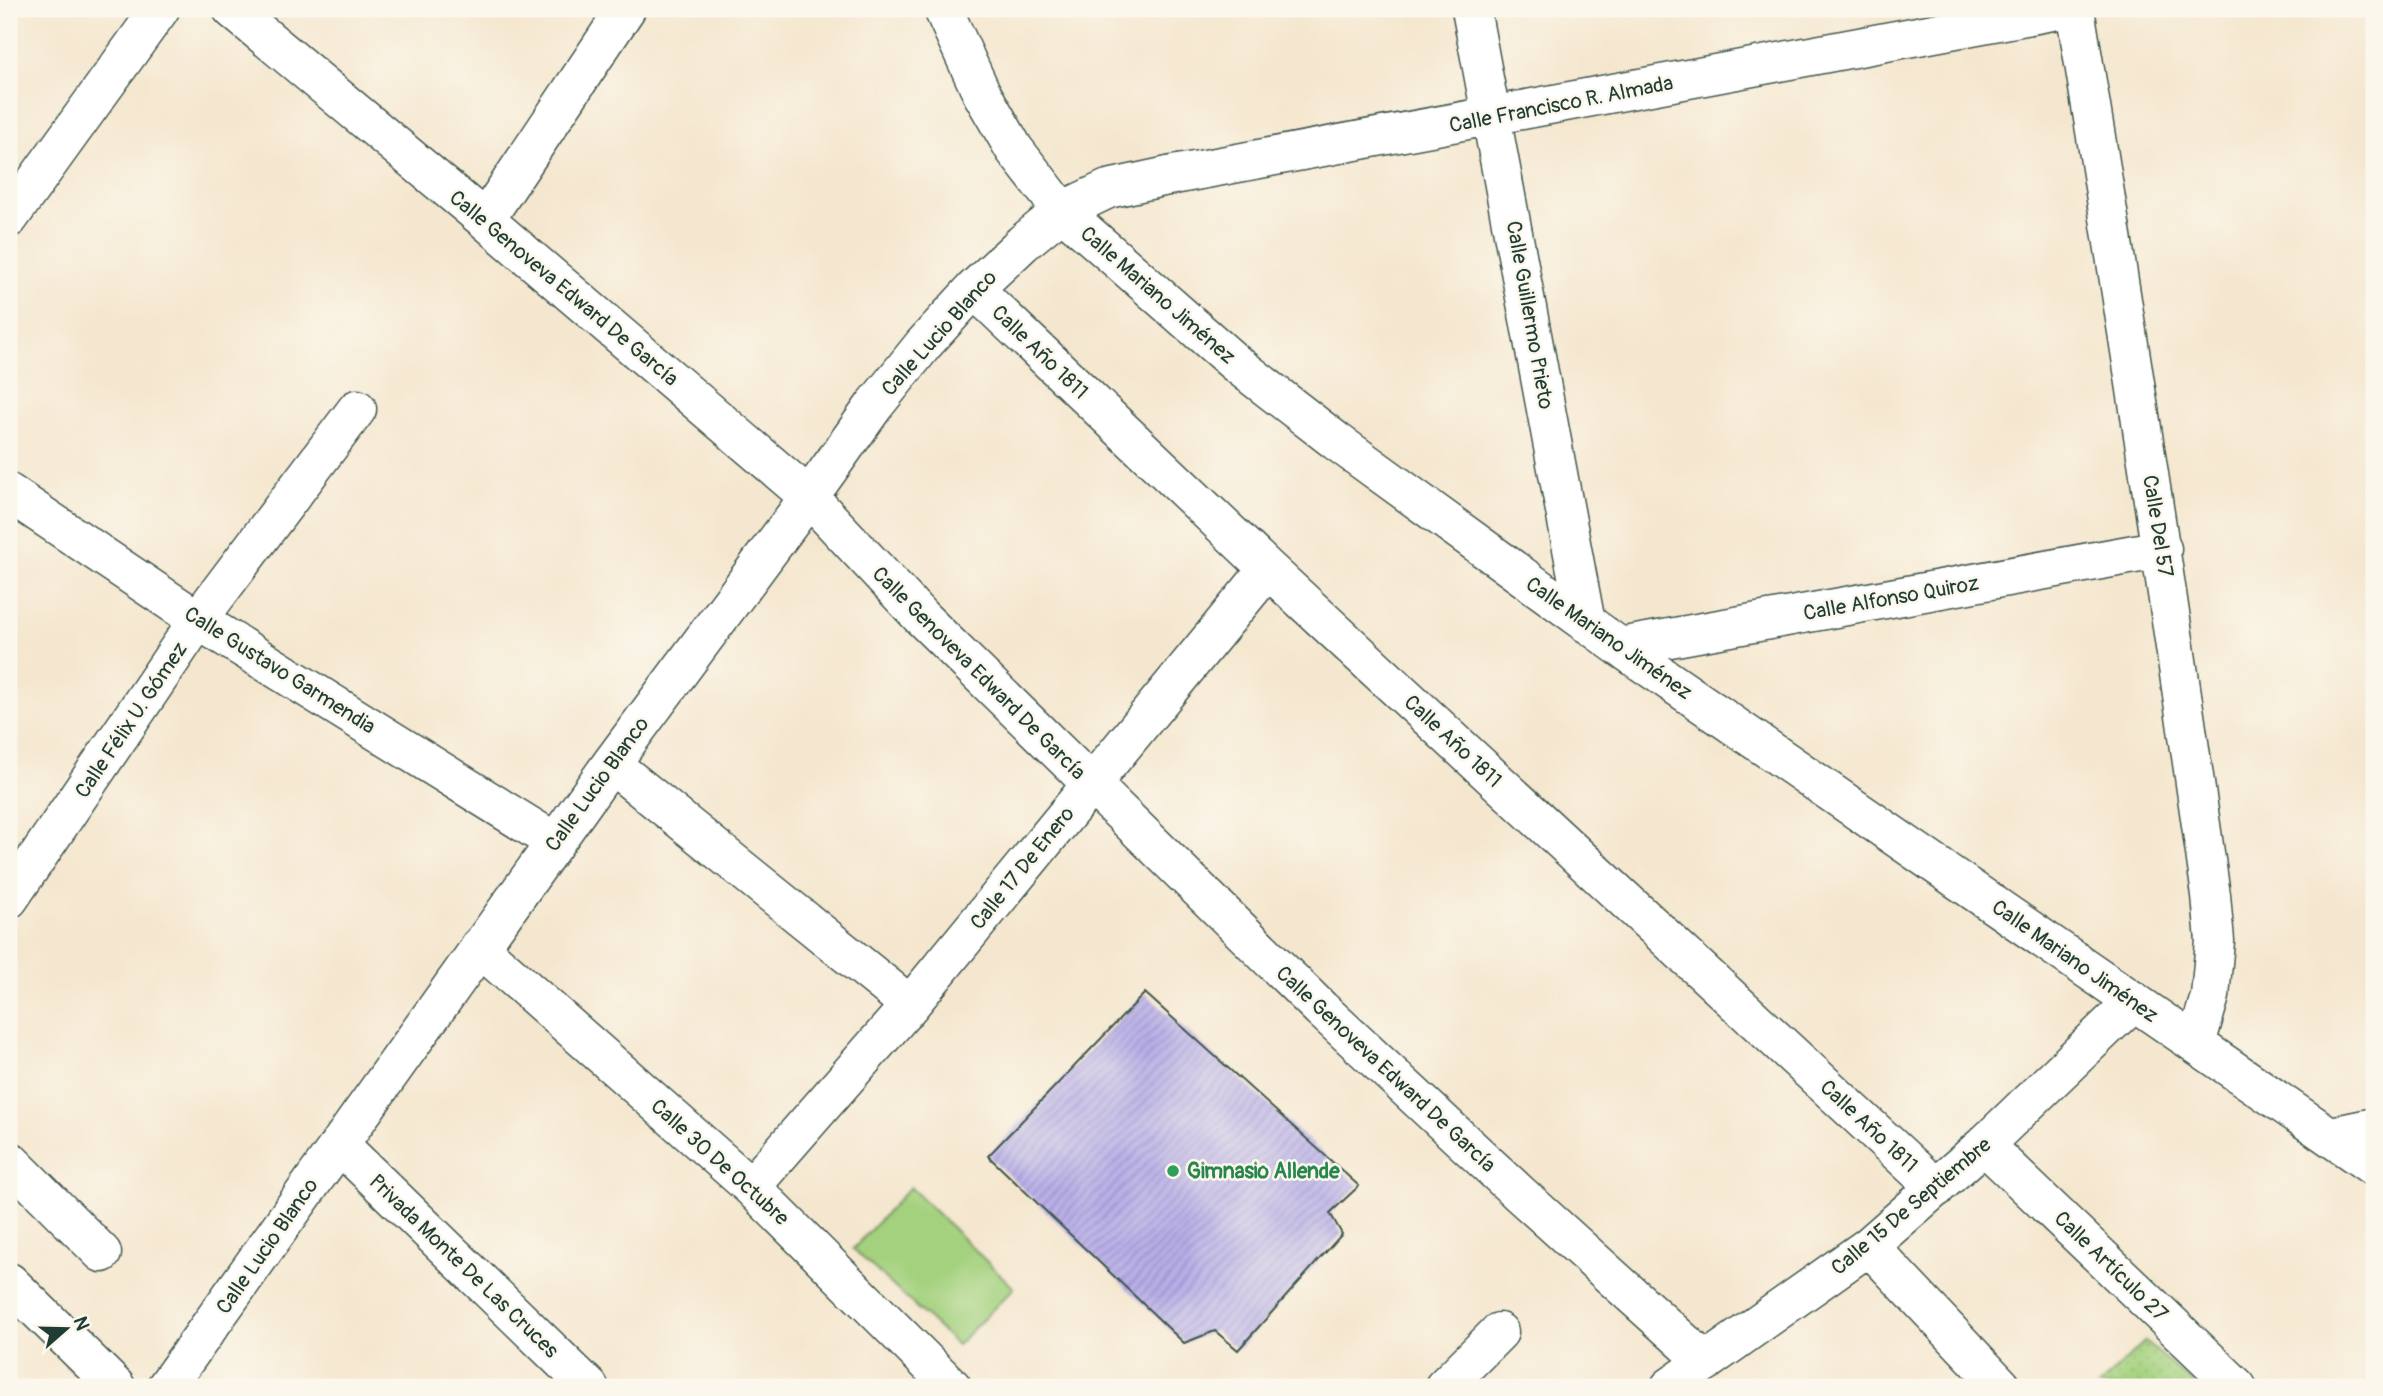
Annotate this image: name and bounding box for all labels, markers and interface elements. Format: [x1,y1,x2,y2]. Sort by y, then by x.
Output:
street label: Calle Francisco R. Almada [1447,70,1675,139]
street label: Calle Genoveva Edward De García [443,184,684,392]
street label: Calle Guillermo Prieto [1500,219,1559,411]
street label: Calle Mariano Jiménez [1074,220,1241,370]
street label: Calle Lucio Blanco [876,265,1003,402]
street label: Calle Año 1811 [986,299,1094,405]
street label: Calle Del 57 [2136,473,2179,579]
street label: Calle Genoveva Edward De García [866,561,1091,786]
street label: Calle Alfonso Quiroz [1801,570,1981,627]
street label: Calle Mariano Jiménez [1520,571,1697,706]
street label: Calle Gustavo Garmendia [179,601,380,740]
street label: Calle Félix U. Gómez [69,637,194,804]
street label: Calle Año 1811 [1398,689,1507,794]
street label: Calle Lucio Blanco [539,712,655,857]
street label: Calle 17 De Enero [964,801,1080,936]
street label: Calle Mariano Jiménez [1986,894,2163,1029]
street label: Calle Genoveva Edward De García [1270,960,1501,1179]
street label: Calle Año 1811 [1814,1074,1923,1179]
street label: Calle 30 De Octubre [645,1093,795,1232]
street label: Calle 15 De Septiembre [1826,1131,1998,1281]
place label: Gimnasio Allende [1187,1158,1340,1185]
marker: Gimnasio Allende [1165,1163,1181,1179]
street label: Privada Monte De Las Cruces [363,1169,565,1364]
street label: Calle Lucio Blanco [210,1173,324,1320]
street label: Calle Artículo 27 [2048,1205,2173,1327]
north arrow [32,1294,102,1364]
text: N [68,1313,95,1334]

